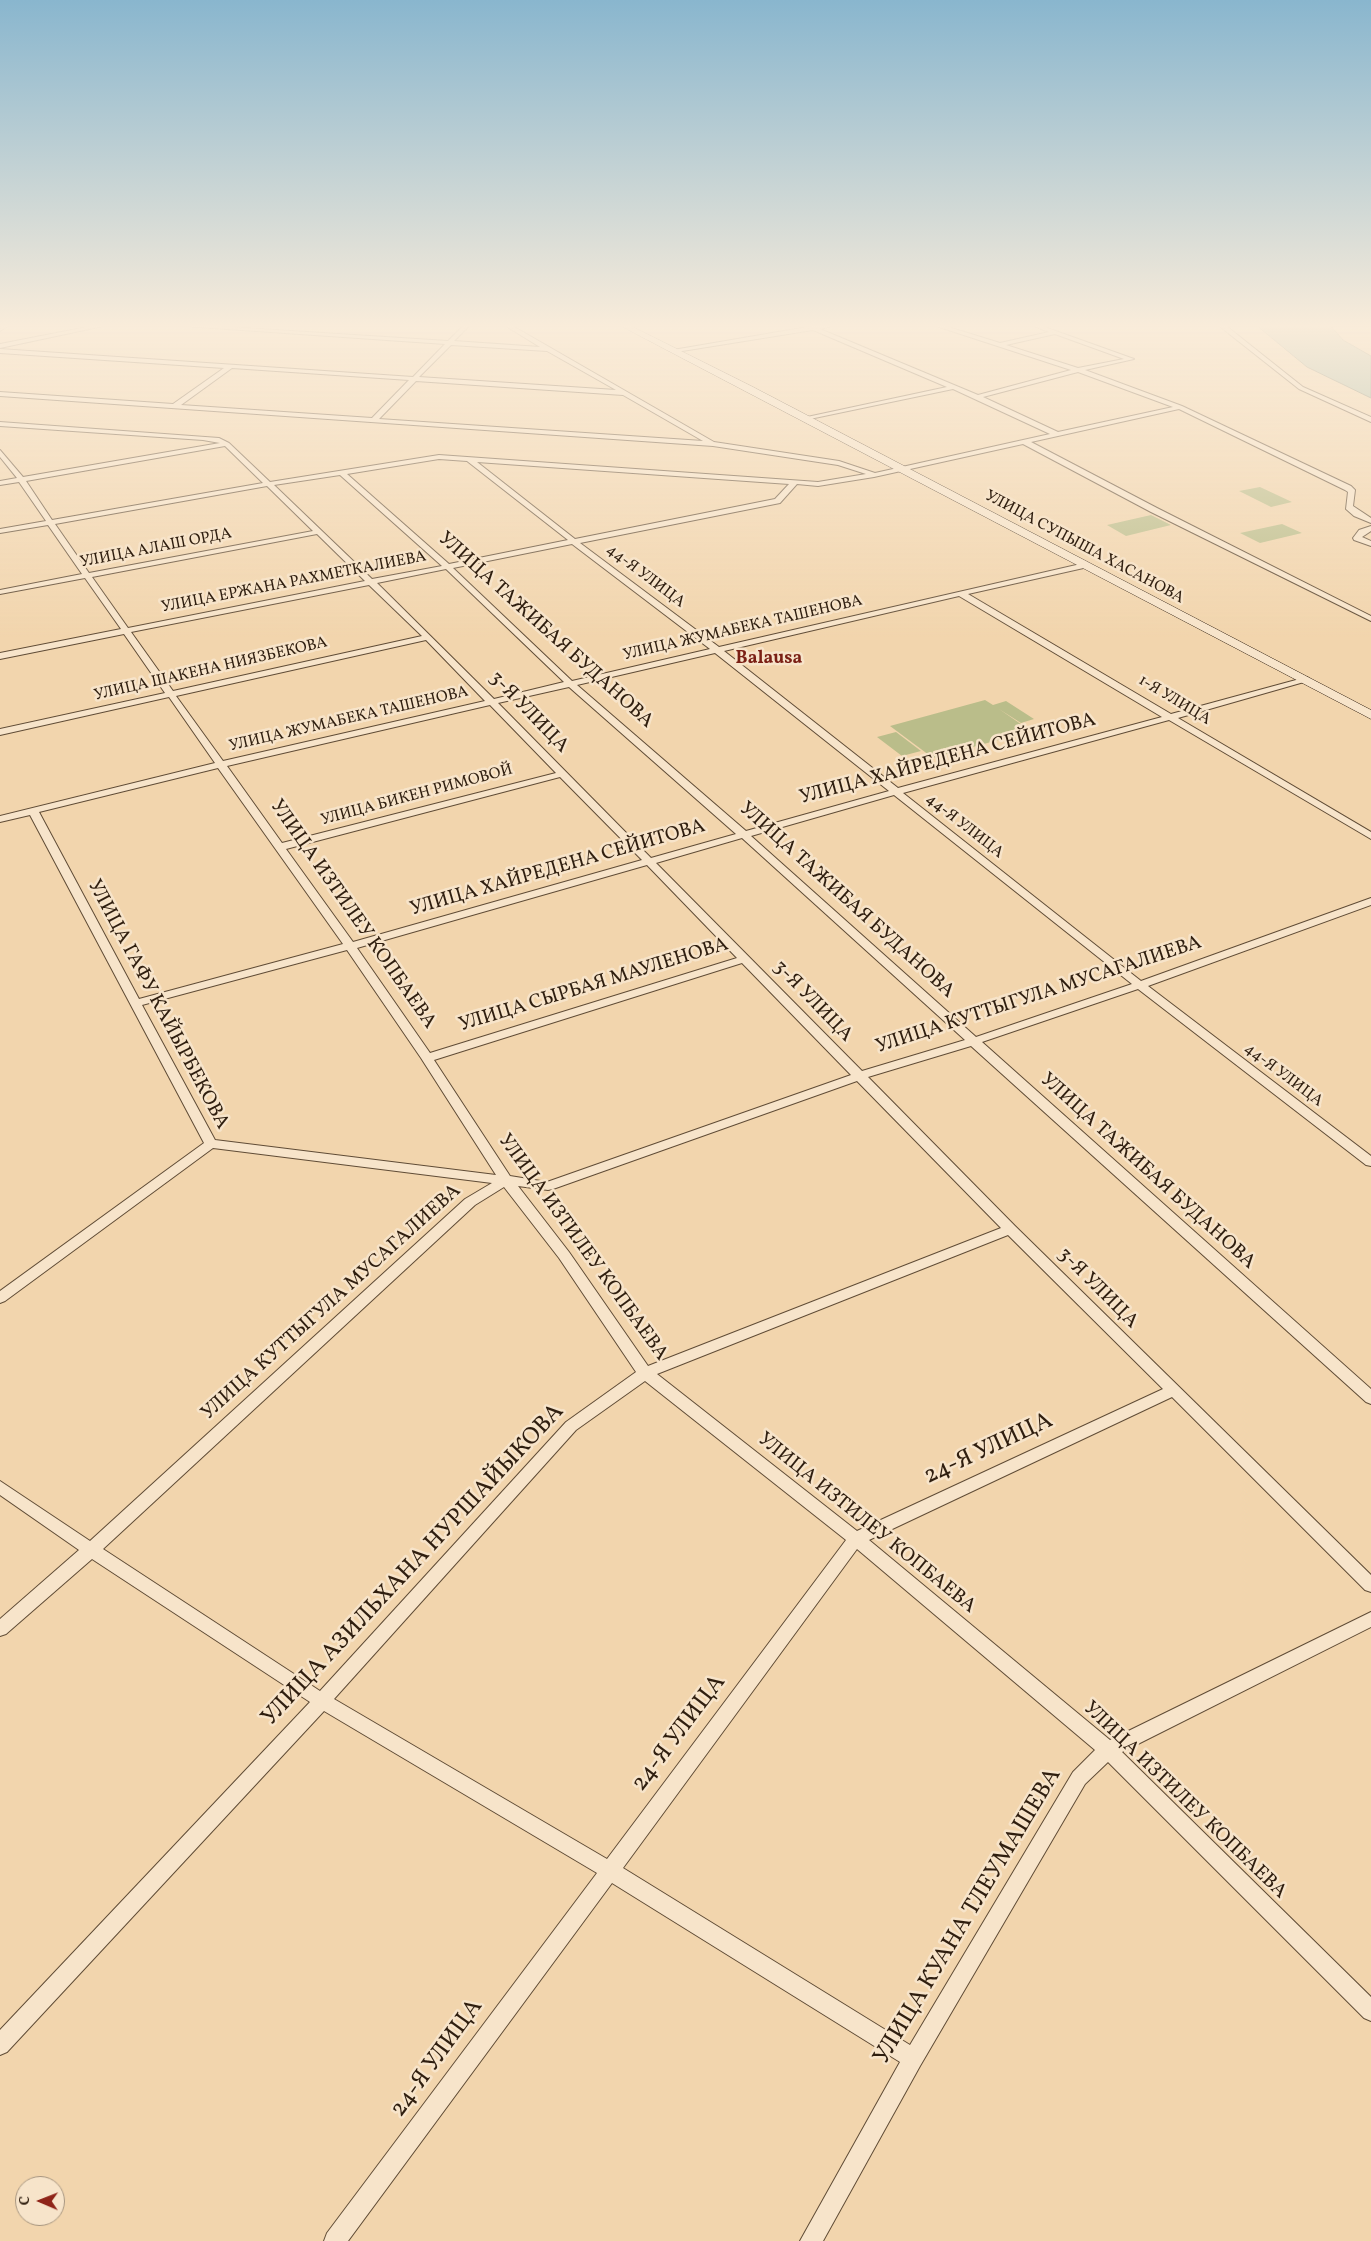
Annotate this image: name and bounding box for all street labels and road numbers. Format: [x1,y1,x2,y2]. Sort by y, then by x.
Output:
street label: УЛИЦА СУПЫША ХАСАНОВА [981,487,1187,609]
street label: УЛИЦА АЛАШ ОРДА [79,525,233,573]
street label: УЛИЦА ТАЖИБАЯ БУДАНОВА [432,528,658,734]
street label: 44-Я УЛИЦА [602,541,688,613]
street label: УЛИЦА ЕРЖАНА РАХМЕТКАЛИЕВА [160,548,428,618]
street label: УЛИЦА ЖУМАБЕКА ТАШЕНОВА [622,592,864,666]
street label: УЛИЦА ШАКЕНА НИЯЗБЕКОВА [93,634,329,706]
street label: 3-Я УЛИЦА [483,667,573,759]
street label: 1-Я УЛИЦА [1134,672,1214,730]
street label: УЛИЦА ЖУМАБЕКА ТАШЕНОВА [228,683,470,757]
street label: УЛИЦА ХАЙРЕДЕНА СЕЙИТОВА [797,709,1099,811]
street label: УЛИЦА БИКЕН РИМОВОЙ [319,761,515,831]
street label: 44-Я УЛИЦА [921,790,1007,864]
street label: УЛИЦА ИЗТИЛЕУ КОПБАЕВА [264,796,440,1034]
street label: УЛИЦА ТАЖИБАЯ БУДАНОВА [733,798,959,1004]
street label: УЛИЦА ХАЙРЕДЕНА СЕЙИТОВА [408,815,708,923]
street label: УЛИЦА ГАФУ КАЙЫРБЕКОВА [81,876,233,1134]
street label: УЛИЦА КУТТЫГУЛА МУСАГАЛИЕВА [873,932,1205,1060]
street label: УЛИЦА СЫРБАЯ МАУЛЕНОВА [456,934,732,1038]
street label: 3-Я УЛИЦА [767,956,857,1048]
street label: 44-Я УЛИЦА [1240,1040,1326,1112]
street label: УЛИЦА ТАЖИБАЯ БУДАНОВА [1034,1069,1260,1275]
street label: УЛИЦА ИЗТИЛЕУ КОПБАЕВА [492,1130,672,1366]
street label: УЛИЦА КУТТЫГУЛА МУСАГАЛИЕВА [197,1180,467,1426]
street label: 3-Я УЛИЦА [1051,1243,1143,1335]
street label: УЛИЦА АЗИЛЬХАНА НУРШАЙЫКОВА [257,1399,571,1733]
street label: 24-Я УЛИЦА [920,1408,1058,1492]
street label: УЛИЦА ИЗТИЛЕУ КОПБАЕВА [752,1428,980,1620]
street label: 24-Я УЛИЦА [627,1670,733,1798]
street label: УЛИЦА ИЗТИЛЕУ КОПБАЕВА [1077,1697,1291,1905]
street label: УЛИЦА КУАНА ТЛЕУМАШЕВА [869,1764,1069,2070]
street label: 24-Я УЛИЦА [386,1994,490,2124]

